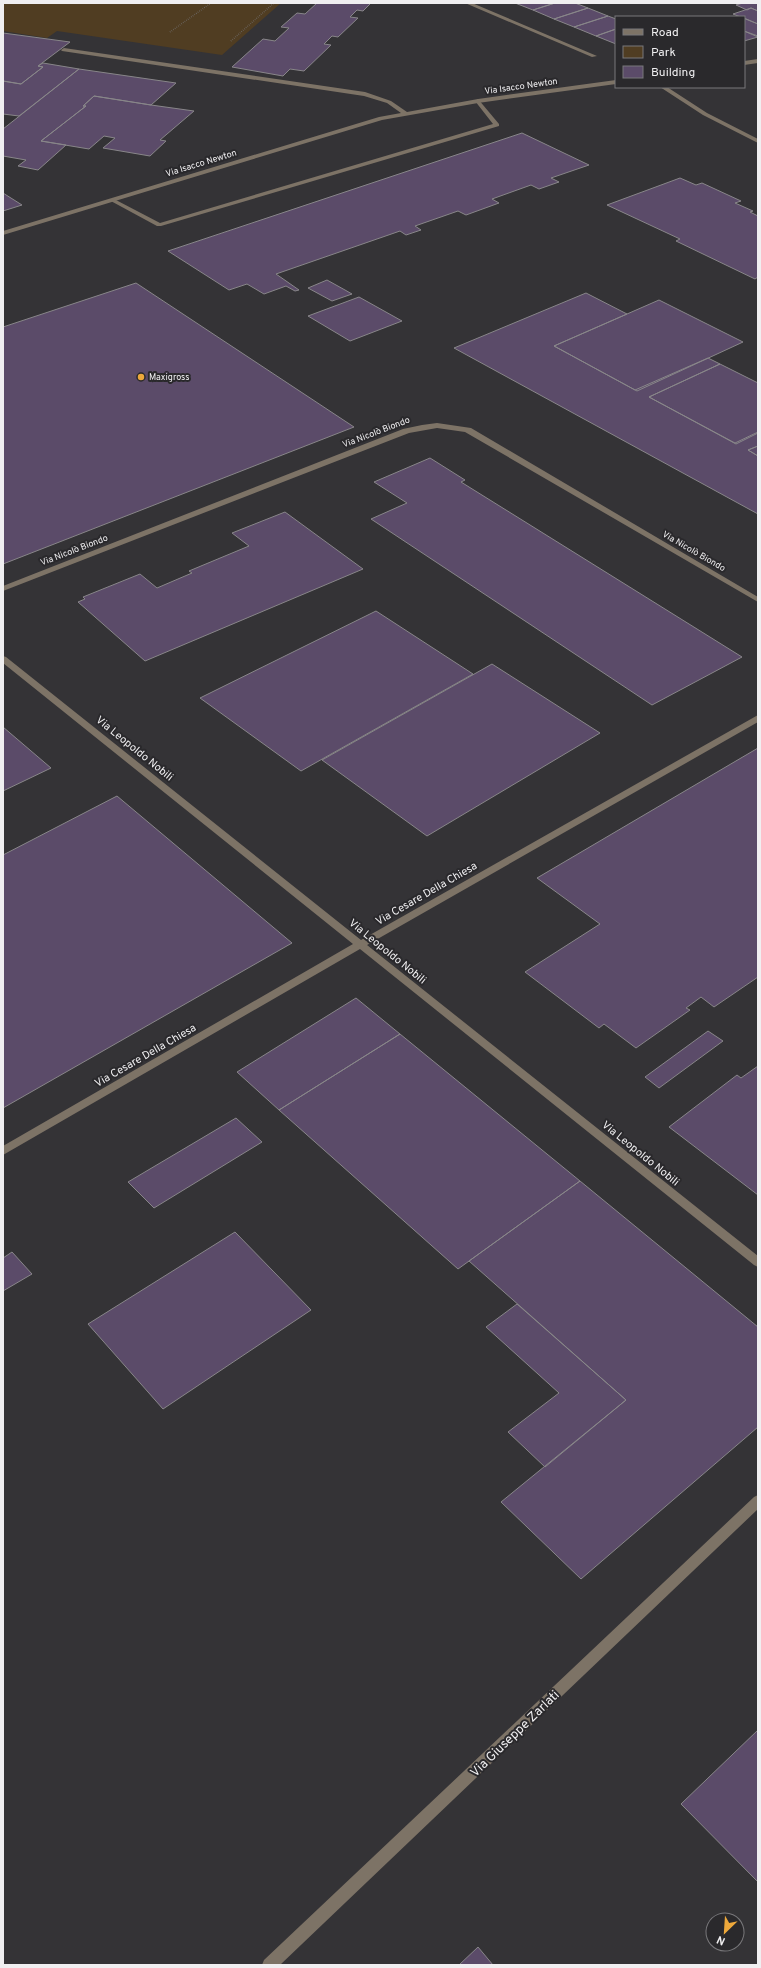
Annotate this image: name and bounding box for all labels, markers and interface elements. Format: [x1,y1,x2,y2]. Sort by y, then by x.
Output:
legend [615,16,745,88]
text: Road [651,25,679,41]
text: Park [651,45,676,61]
text: Building [651,65,695,81]
street label: Via Isacco Newton [484,76,558,97]
street label: Via Isacco Newton [164,147,238,180]
marker: Maxigross [136,372,146,382]
place label: Maxigross [149,372,190,383]
street label: Via Nicolò Biondo [341,415,411,450]
street label: Via Nicolò Biondo [660,529,727,574]
street label: Via Nicolò Biondo [39,533,109,568]
street label: Via Leopoldo Nobili [93,713,176,784]
street label: Via Cesare Della Chiesa [373,859,480,929]
street label: Via Leopoldo Nobili [346,916,429,987]
street label: Via Cesare Della Chiesa [92,1021,199,1091]
street label: Via Leopoldo Nobili [599,1118,682,1189]
street label: Via Giuseppe Zarlati [468,1688,563,1781]
north arrow [705,1912,745,1952]
text: N [715,1932,728,1948]

